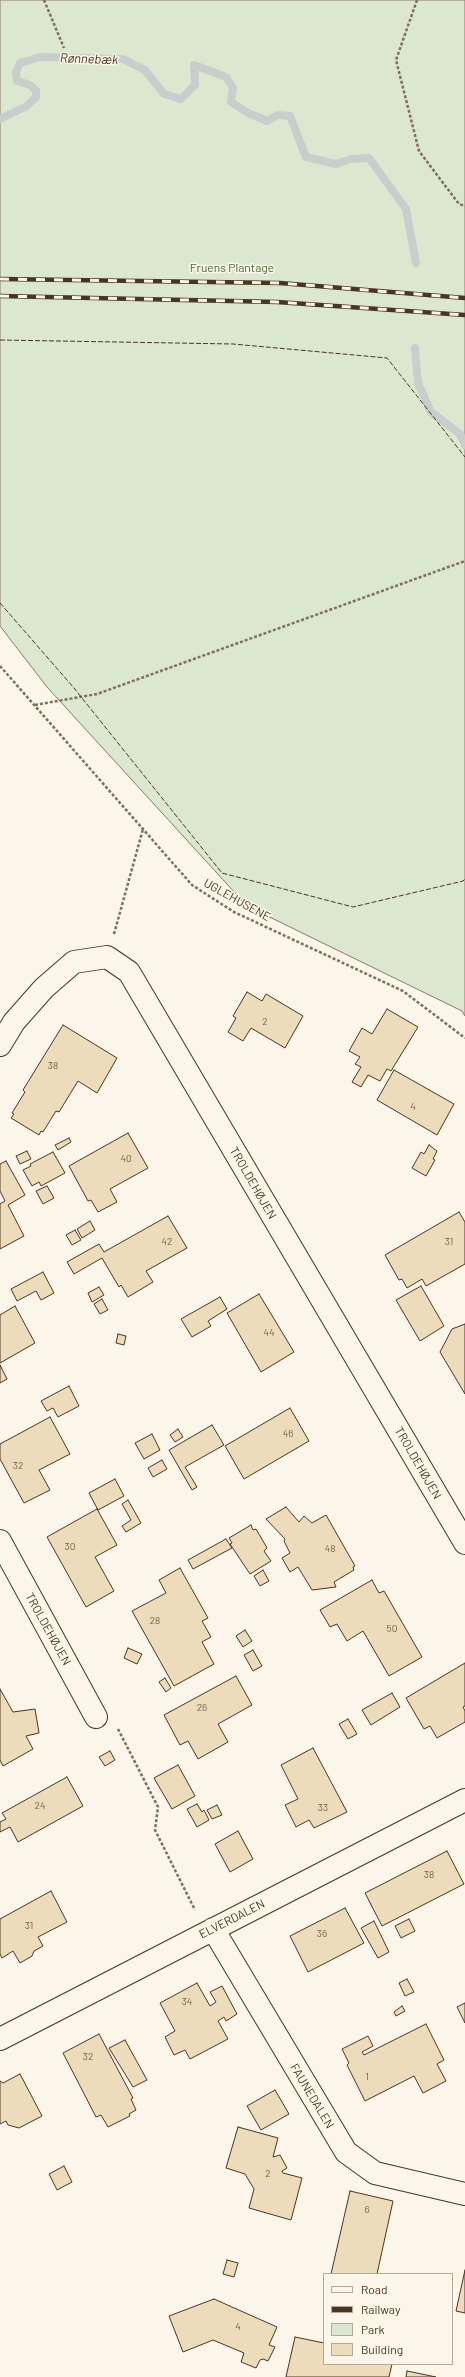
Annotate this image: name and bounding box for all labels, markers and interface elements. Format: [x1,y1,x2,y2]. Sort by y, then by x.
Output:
water label: Rønnebæk [60,50,118,68]
park label: Fruens Plantage [190,261,274,275]
street label: UGLEHUSENE [201,876,273,924]
house number: 2 [262,1016,268,1028]
house number: 38 [48,1060,58,1072]
house number: 4 [410,1101,416,1113]
street label: TROLDEHØJEN [227,1144,279,1222]
house number: 40 [120,1153,132,1165]
house number: 42 [162,1236,172,1248]
house number: 31 [445,1236,453,1248]
house number: 44 [263,1327,275,1339]
street label: TROLDEHØJEN [392,1424,444,1502]
house number: 46 [283,1428,293,1440]
house number: 32 [13,1460,23,1472]
house number: 30 [65,1541,75,1553]
house number: 48 [325,1543,335,1555]
street label: TROLDEHØJEN [22,1590,74,1668]
house number: 28 [150,1615,160,1627]
house number: 50 [387,1623,397,1635]
house number: 26 [197,1702,207,1714]
house number: 24 [35,1800,45,1812]
house number: 33 [318,1802,328,1814]
house number: 38 [424,1869,434,1881]
street label: ELVERDALEN [197,1896,267,1942]
house number: 31 [25,1920,33,1932]
house number: 36 [317,1928,327,1940]
house number: 34 [182,1996,192,2008]
house number: 32 [83,2051,93,2063]
street label: FAUNEDALEN [287,2061,337,2131]
house number: 1 [365,2071,369,2083]
house number: 2 [265,2168,271,2180]
house number: 6 [364,2204,370,2216]
legend [323,2273,453,2365]
text: Road [361,2282,388,2296]
text: Railway [361,2302,400,2316]
house number: 4 [235,2321,241,2333]
text: Park [361,2322,385,2336]
text: Building [361,2342,403,2356]

